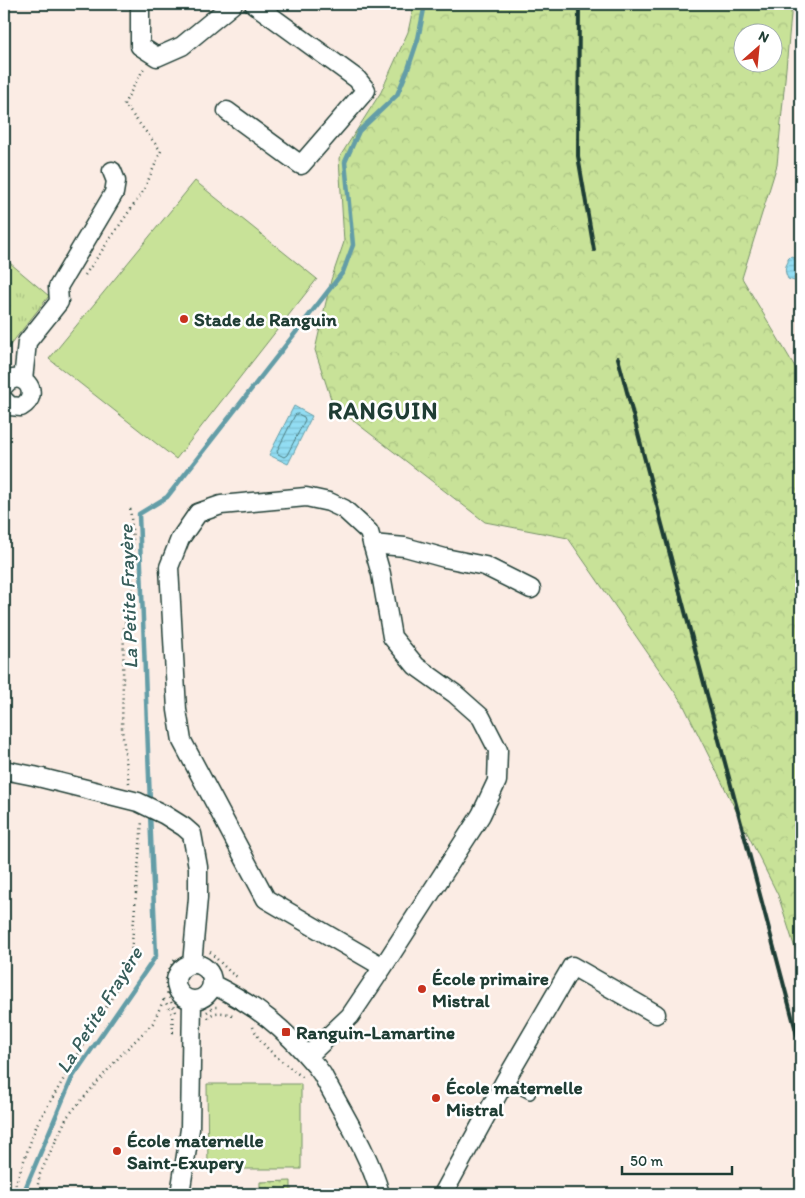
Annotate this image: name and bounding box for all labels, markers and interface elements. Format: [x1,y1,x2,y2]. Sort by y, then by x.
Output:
north arrow [732,22,782,72]
text: N [756,27,772,47]
place label: Stade de Ranguin [194,308,337,331]
marker: Stade de Ranguin [178,313,190,325]
district label: RANGUIN [328,396,438,425]
water label: La Petite Frayère [113,523,143,669]
water label: La Petite Frayère [51,941,148,1078]
place label: École primaire Mistral [432,967,549,1012]
marker: École primaire Mistral [416,983,428,995]
place label: Ranguin-Lamartine [296,1021,455,1044]
marker: Ranguin-Lamartine [280,1026,292,1038]
place label: École maternelle Mistral [446,1076,583,1121]
marker: École maternelle Mistral [430,1092,442,1104]
place label: École maternelle Saint-Exupery [127,1129,264,1174]
scale bar [622,1143,732,1175]
marker: École maternelle Saint-Exupery [111,1145,123,1157]
text: 50 m [630,1152,663,1170]

